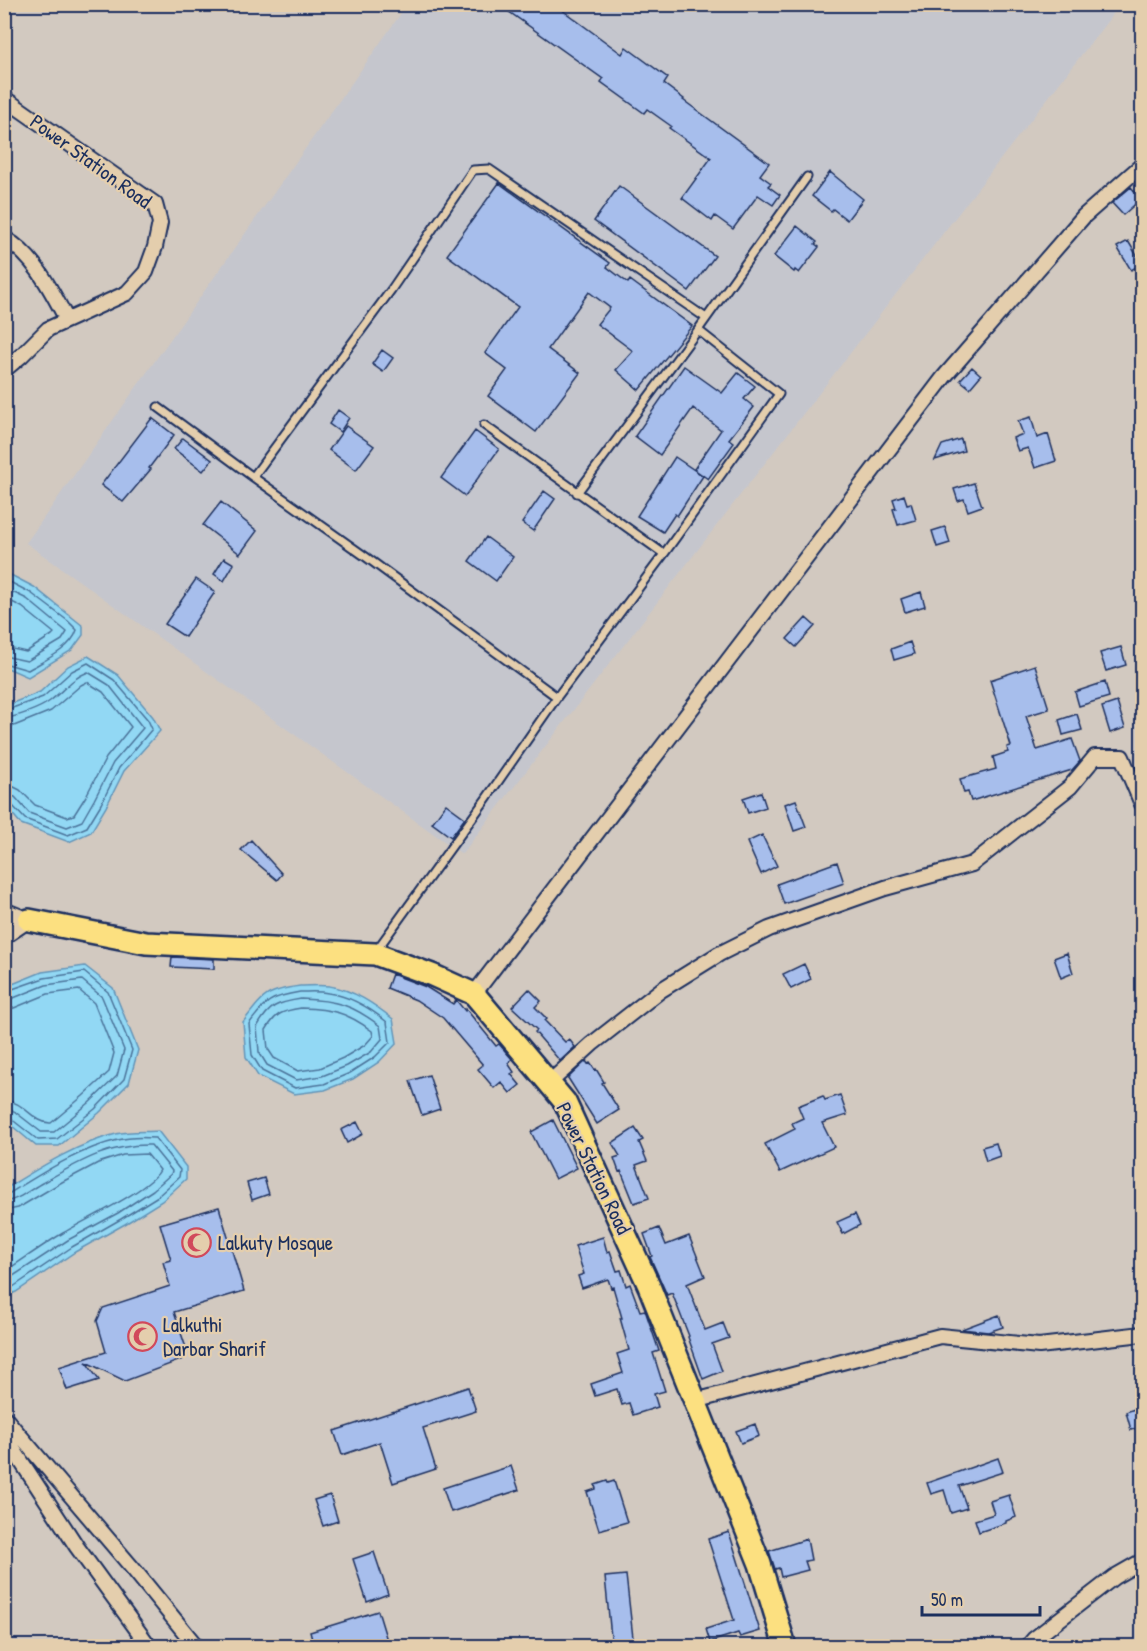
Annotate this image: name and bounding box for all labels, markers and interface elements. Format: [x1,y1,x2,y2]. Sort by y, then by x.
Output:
street label: Power Station Road [24,107,158,215]
street label: Power Station Road [549,1097,639,1239]
mosque icon: Lalkuty Mosque [181,1226,213,1258]
place label: Lalkuty Mosque [218,1228,333,1257]
place label: Lalkuthi Darbar Sharif [163,1310,267,1363]
mosque icon: Lalkuthi Darbar Sharif [126,1320,158,1352]
scale bar [922,1579,1040,1617]
text: 50 m [931,1587,963,1612]

